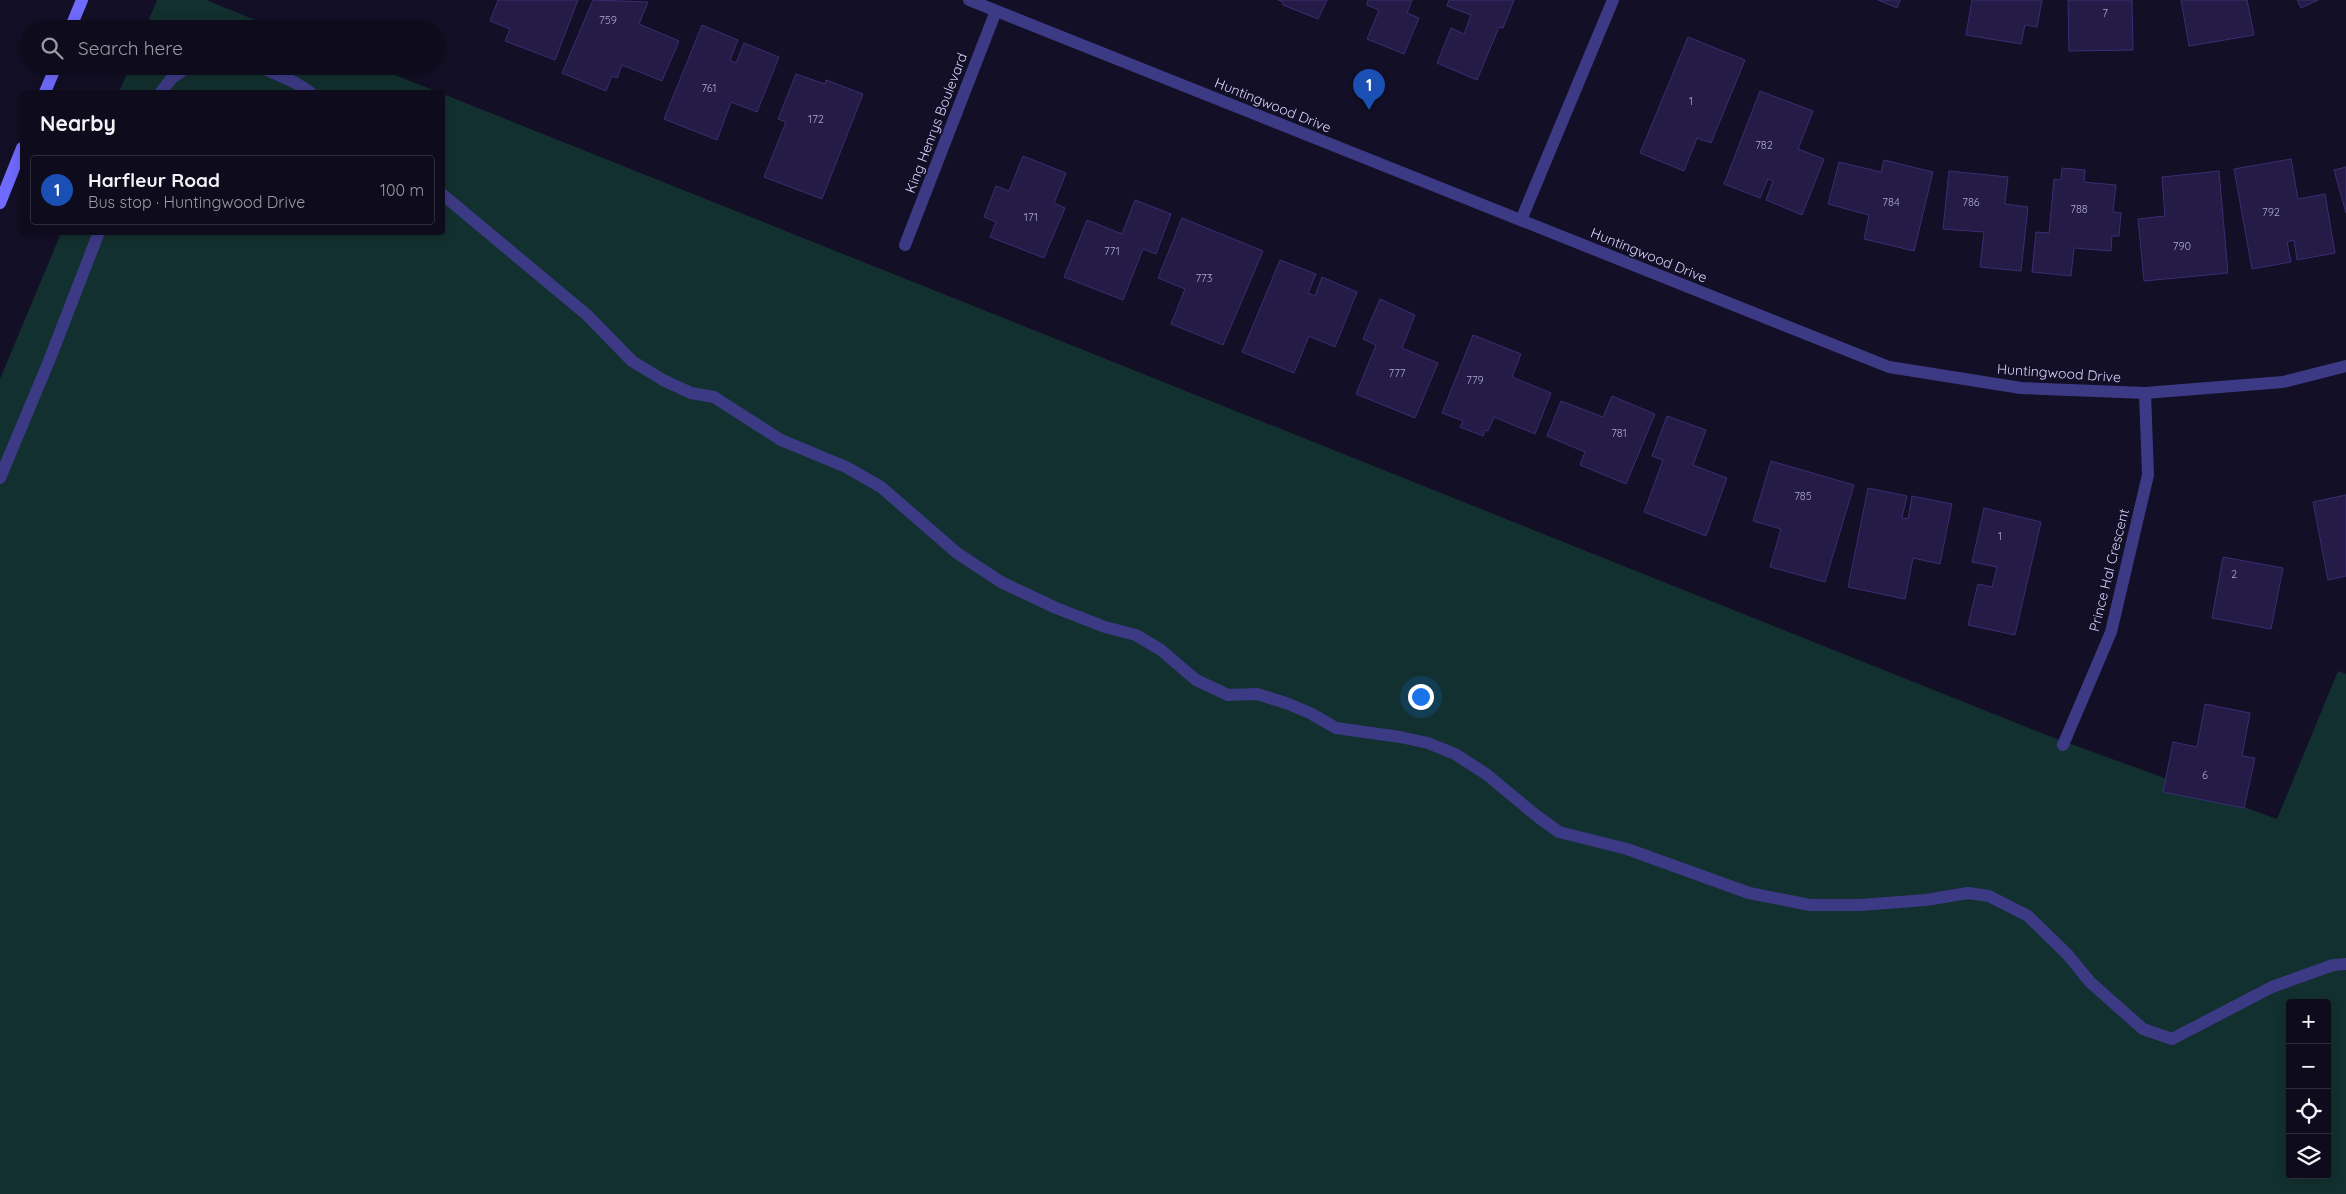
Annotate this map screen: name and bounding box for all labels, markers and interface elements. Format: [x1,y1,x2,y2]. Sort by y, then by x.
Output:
house number: 7 [2102,6,2108,20]
house number: 759 [599,13,617,27]
search box [20,20,445,75]
icon: search [38,34,66,62]
text: Search here [78,36,183,60]
street label: King Henrys Boulevard [901,50,971,196]
pin: 1 [1353,69,1385,110]
street label: Huntingwood Drive [1212,73,1334,137]
house number: 761 [701,81,717,95]
house number: 1 [1689,94,1693,108]
text: Nearby [40,110,116,136]
house number: 172 [808,112,824,126]
house number: 782 [1755,138,1773,152]
text: Harfleur Road [88,168,220,192]
text: 1 [54,180,60,200]
text: 100 m [380,180,424,200]
text: Bus stop · Huntingwood Drive [88,192,305,212]
house number: 784 [1882,195,1900,209]
house number: 786 [1962,195,1980,209]
house number: 788 [2070,202,2088,216]
house number: 792 [2262,205,2280,219]
house number: 171 [1024,210,1038,224]
street label: Huntingwood Drive [1588,223,1710,287]
house number: 790 [2173,239,2191,253]
house number: 771 [1104,244,1120,258]
house number: 773 [1195,271,1213,285]
street label: Huntingwood Drive [1996,360,2122,386]
house number: 777 [1389,366,1406,380]
house number: 779 [1466,373,1484,387]
house number: 781 [1611,426,1627,440]
house number: 785 [1794,489,1812,503]
street label: Prince Hal Crescent [2085,506,2133,633]
house number: 1 [1998,529,2002,543]
house number: 2 [2231,567,2237,581]
your location [1408,684,1434,710]
house number: 6 [2202,768,2208,782]
map controls [2286,999,2331,1179]
button: + [2286,999,2331,1044]
button: − [2286,1044,2331,1089]
button: locate [2286,1089,2331,1134]
button: layers [2286,1134,2331,1179]

